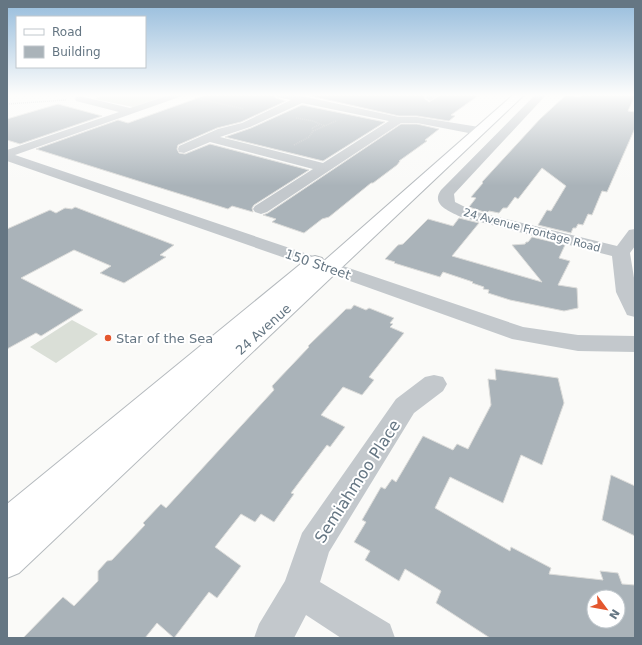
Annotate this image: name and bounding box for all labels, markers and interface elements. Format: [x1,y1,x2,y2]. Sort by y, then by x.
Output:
legend [16,16,146,68]
text: Road [52,25,82,39]
text: Building [52,45,101,59]
street label: 24 Avenue Frontage Road [462,206,602,255]
street label: 150 Street [283,246,353,283]
street label: 24 Avenue [233,301,294,358]
place label: Star of the Sea [116,331,213,346]
marker: Star of the Sea [103,333,113,343]
street label: Semiahmoo Place [311,416,404,546]
north arrow [586,589,626,629]
text: N [606,607,622,621]

